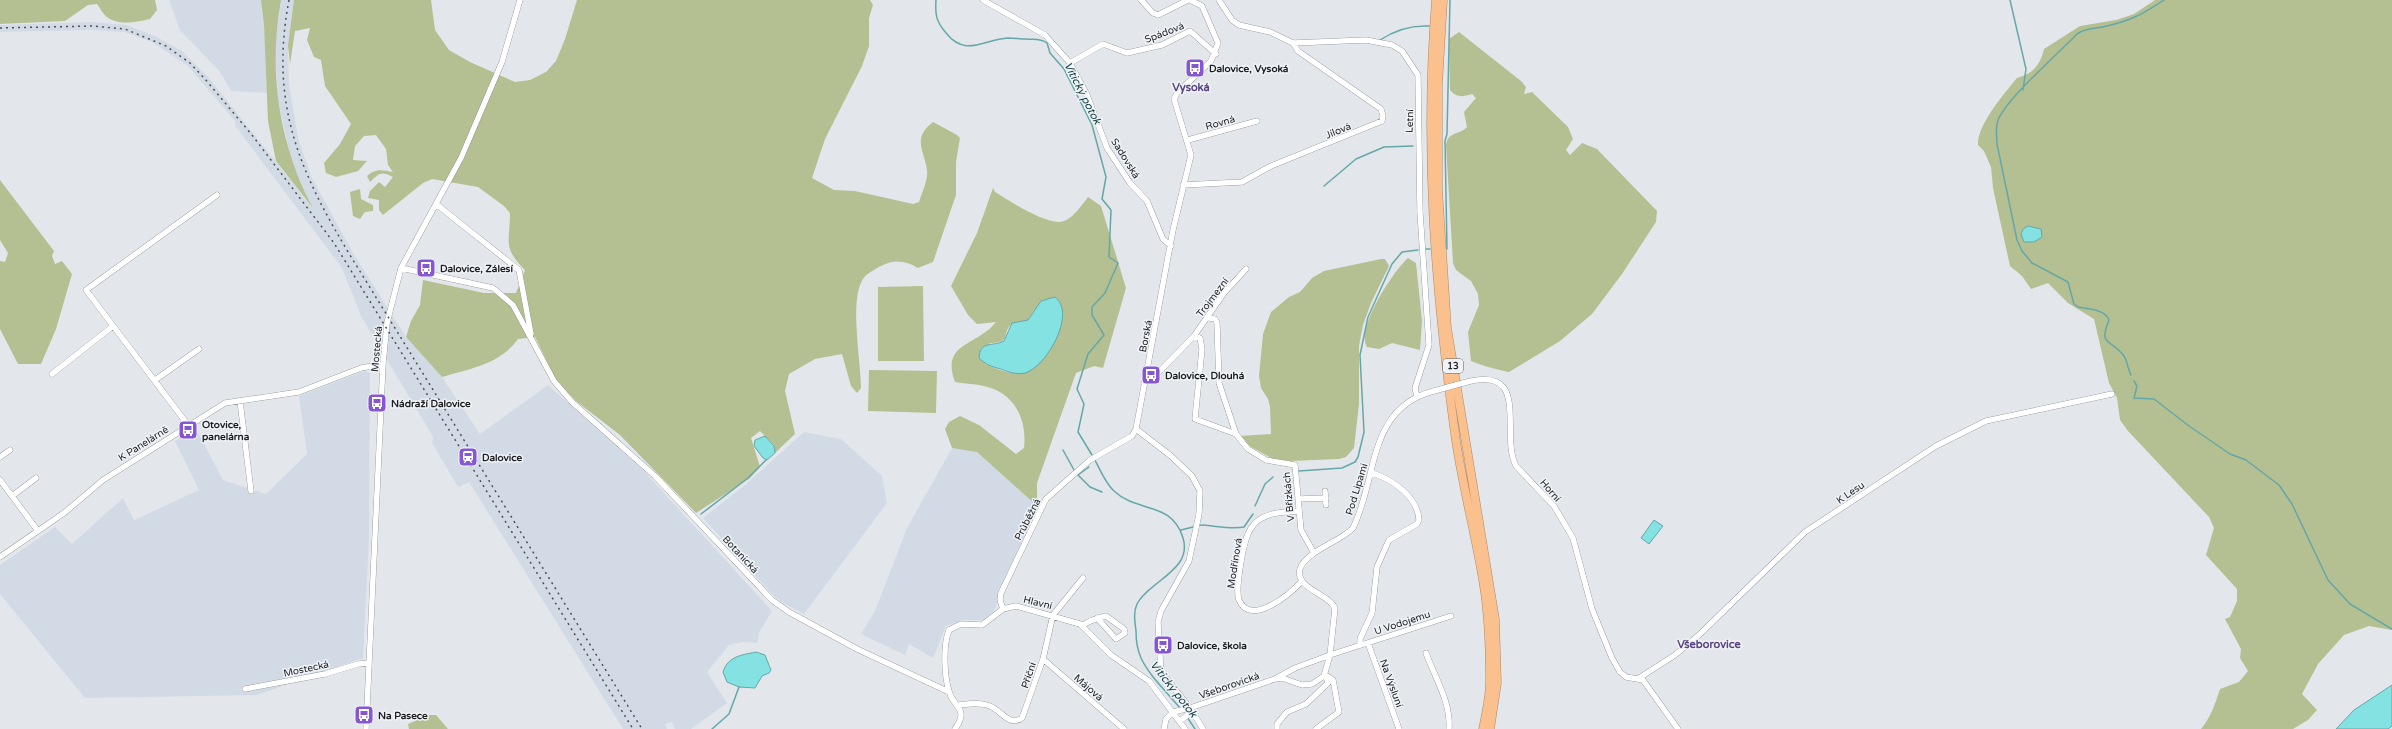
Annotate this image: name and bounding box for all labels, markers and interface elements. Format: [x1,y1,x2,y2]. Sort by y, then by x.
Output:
street label: Spádová [1143,20,1186,46]
bus stop icon: Dalovice, Vysoká [1184,57,1206,79]
water label: Vitický potok [1061,60,1104,127]
place label: Dalovice, Vysoká [1209,63,1289,75]
district label: Vysoká [1172,81,1210,95]
street label: Letní [1404,108,1416,133]
street label: Rovná [1204,113,1236,133]
street label: Jílová [1324,120,1353,141]
street label: Sadovská [1108,136,1142,181]
bus stop icon: Dalovice, Zálesí [415,257,437,279]
place label: Dalovice, Zálesí [440,263,513,275]
street label: Trojmezní [1194,275,1232,320]
street label: Borská [1137,319,1155,353]
street label: Mostecká [369,326,385,373]
road number: 13 [1443,359,1463,373]
bus stop icon: Dalovice, Dlouhá [1140,364,1162,386]
place label: Dalovice, Dlouhá [1165,370,1245,382]
bus stop icon: Nádraží Dalovice [366,392,388,414]
place label: Nádraží Dalovice [391,398,471,410]
bus stop icon: Otovice, panelárna [177,419,199,441]
place label: Otovice, panelárna [202,419,250,443]
street label: K Panelárně [116,424,171,464]
station icon: Dalovice [457,446,479,468]
place label: Dalovice [482,452,523,464]
street label: Pod Lipami [1343,462,1371,517]
street label: V Břízkách [1281,471,1297,522]
street label: Horní [1537,477,1564,505]
street label: K Lesu [1834,479,1867,507]
street label: Průběžná [1012,497,1044,542]
street label: Botanická [720,533,761,576]
street label: Modřínová [1225,537,1245,589]
street label: Hlavní [1022,594,1054,612]
street label: U Vodojemu [1373,608,1432,638]
bus stop icon: Dalovice, škola [1152,634,1174,656]
district label: Všeborovice [1677,638,1742,651]
place label: Dalovice, škola [1177,640,1247,652]
street label: Mostecká [282,658,330,680]
water label: Vitický potok [1147,658,1200,721]
street label: Na Výsluní [1377,658,1405,710]
street label: Příční [1019,660,1039,690]
street label: Všeborovická [1198,670,1261,702]
street label: Májová [1071,672,1105,704]
bus stop icon: Na Pasece [353,704,375,726]
place label: Na Pasece [378,710,428,722]

